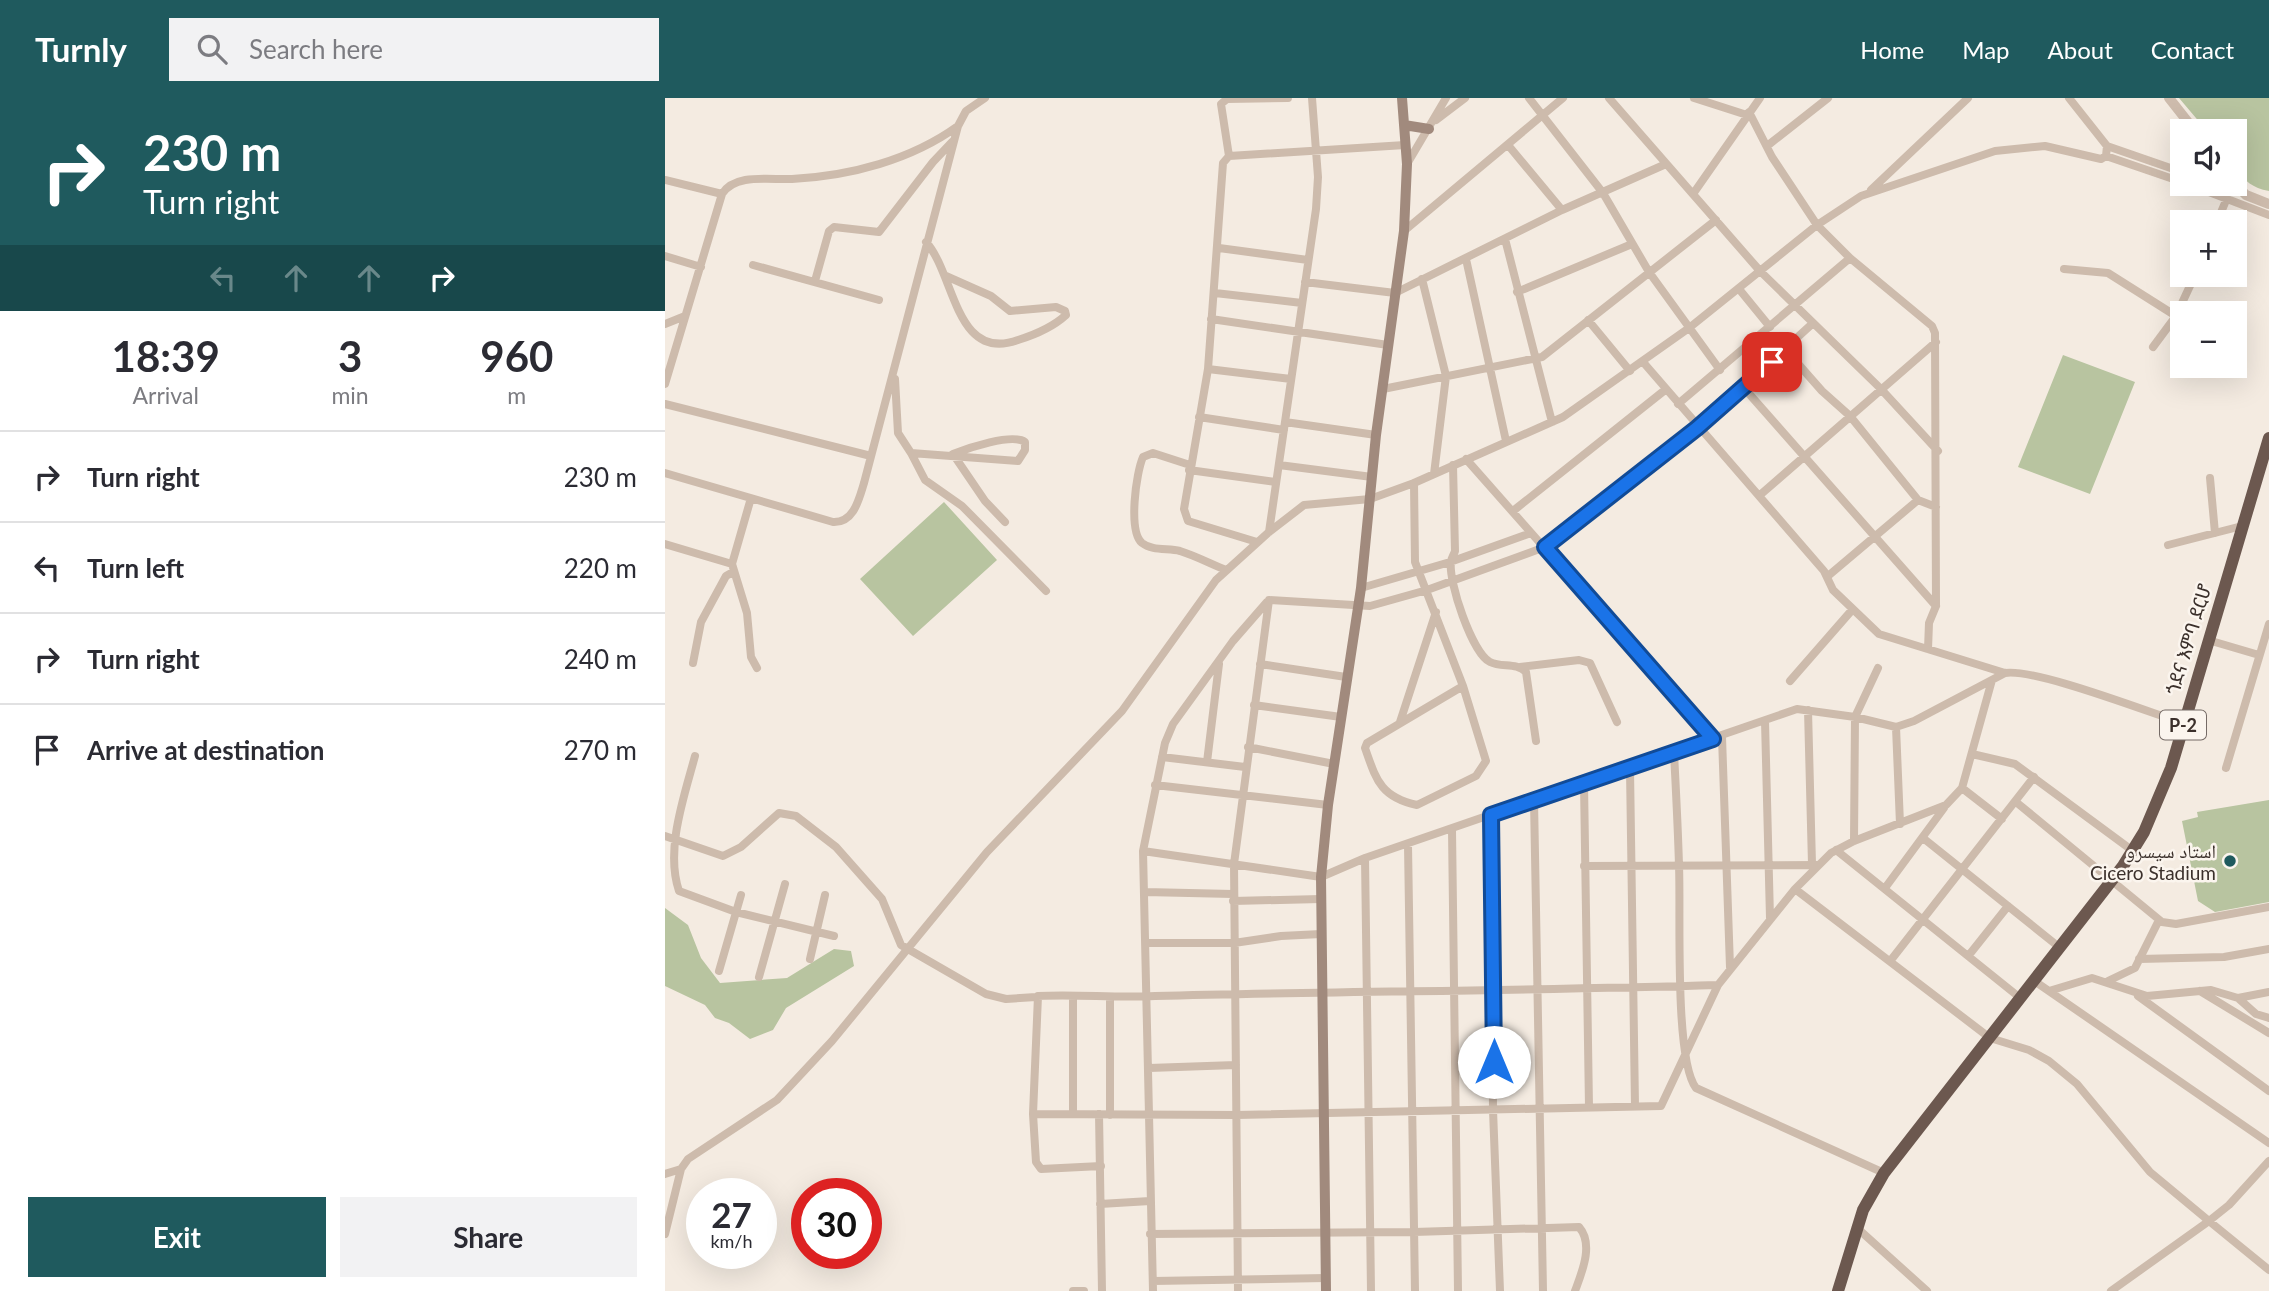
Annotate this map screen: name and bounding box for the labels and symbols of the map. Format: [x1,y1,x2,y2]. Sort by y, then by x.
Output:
pin [1742,332,1802,392]
street label: ጎደና እምባ ደርሆ [2160,581,2216,697]
road number: P-2 [2160,710,2206,740]
place label: استاد سيسرو Cicero Stadium [2090,839,2216,884]
marker: استاد سيسرو Cicero Stadium [2222,853,2238,869]
position arrow [1457,1025,1531,1099]
speed limit sign: 30 [791,1178,882,1269]

